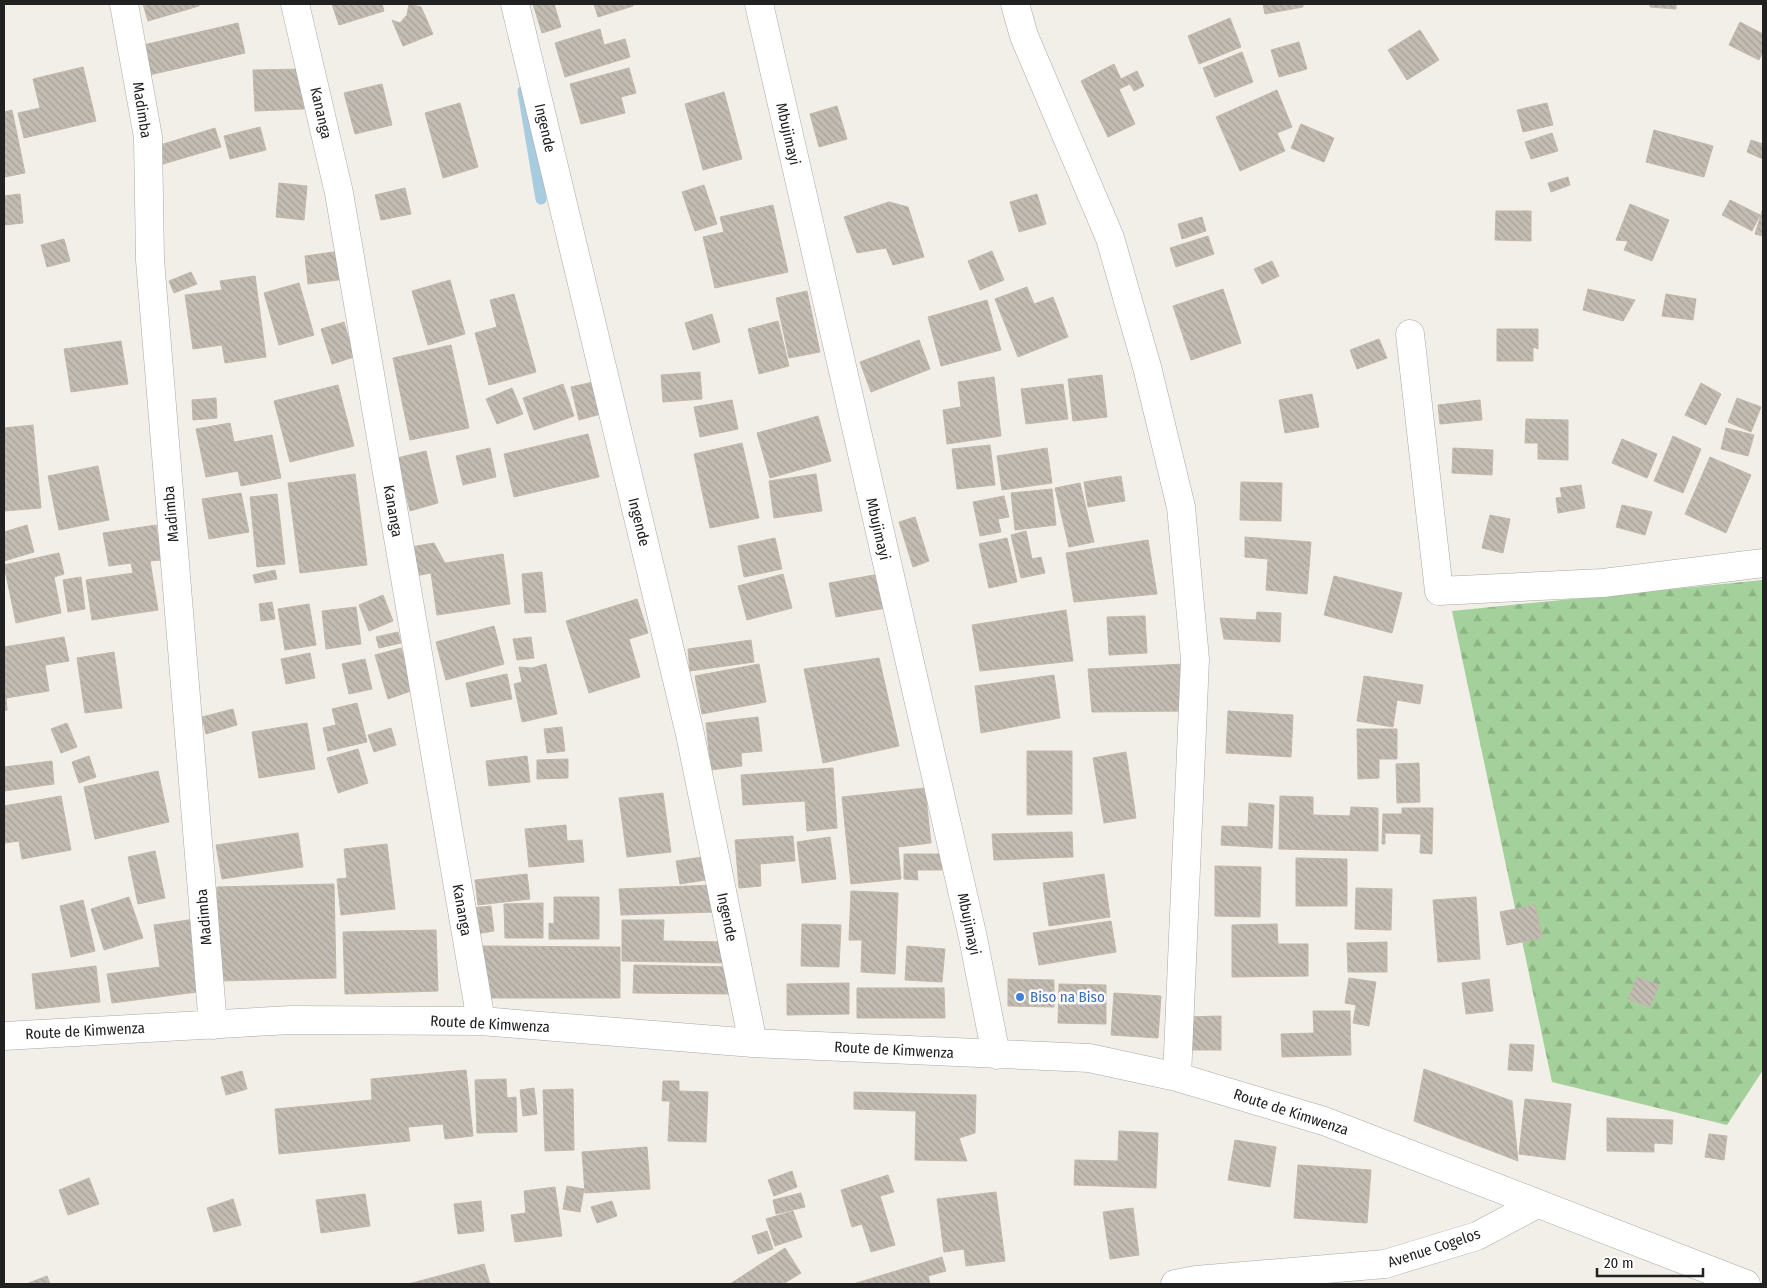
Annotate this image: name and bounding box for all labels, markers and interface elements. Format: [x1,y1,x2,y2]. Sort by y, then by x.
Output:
street label: Madimba [129,81,155,139]
street label: Kananga [306,85,336,141]
street label: Mbujimayi [772,101,804,167]
street label: Ingende [531,102,559,154]
street label: Kananga [380,484,406,538]
street label: Madimba [160,485,182,543]
street label: Ingende [624,496,654,548]
street label: Mbujimayi [862,496,894,562]
street label: Kananga [449,883,475,937]
street label: Madimba [193,888,215,946]
street label: Ingende [713,891,741,943]
street label: Mbujimayi [954,891,984,957]
place label: Biso na Biso [1030,988,1105,1006]
marker: Biso na Biso [1014,991,1026,1003]
street label: Route de Kimwenza [430,1012,550,1036]
street label: Route de Kimwenza [25,1019,145,1043]
street label: Route de Kimwenza [834,1038,954,1062]
street label: Route de Kimwenza [1231,1085,1351,1139]
street label: Avenue Cogelos [1385,1225,1483,1271]
scale bar [1597,1246,1703,1278]
text: 20 m [1604,1254,1634,1272]

